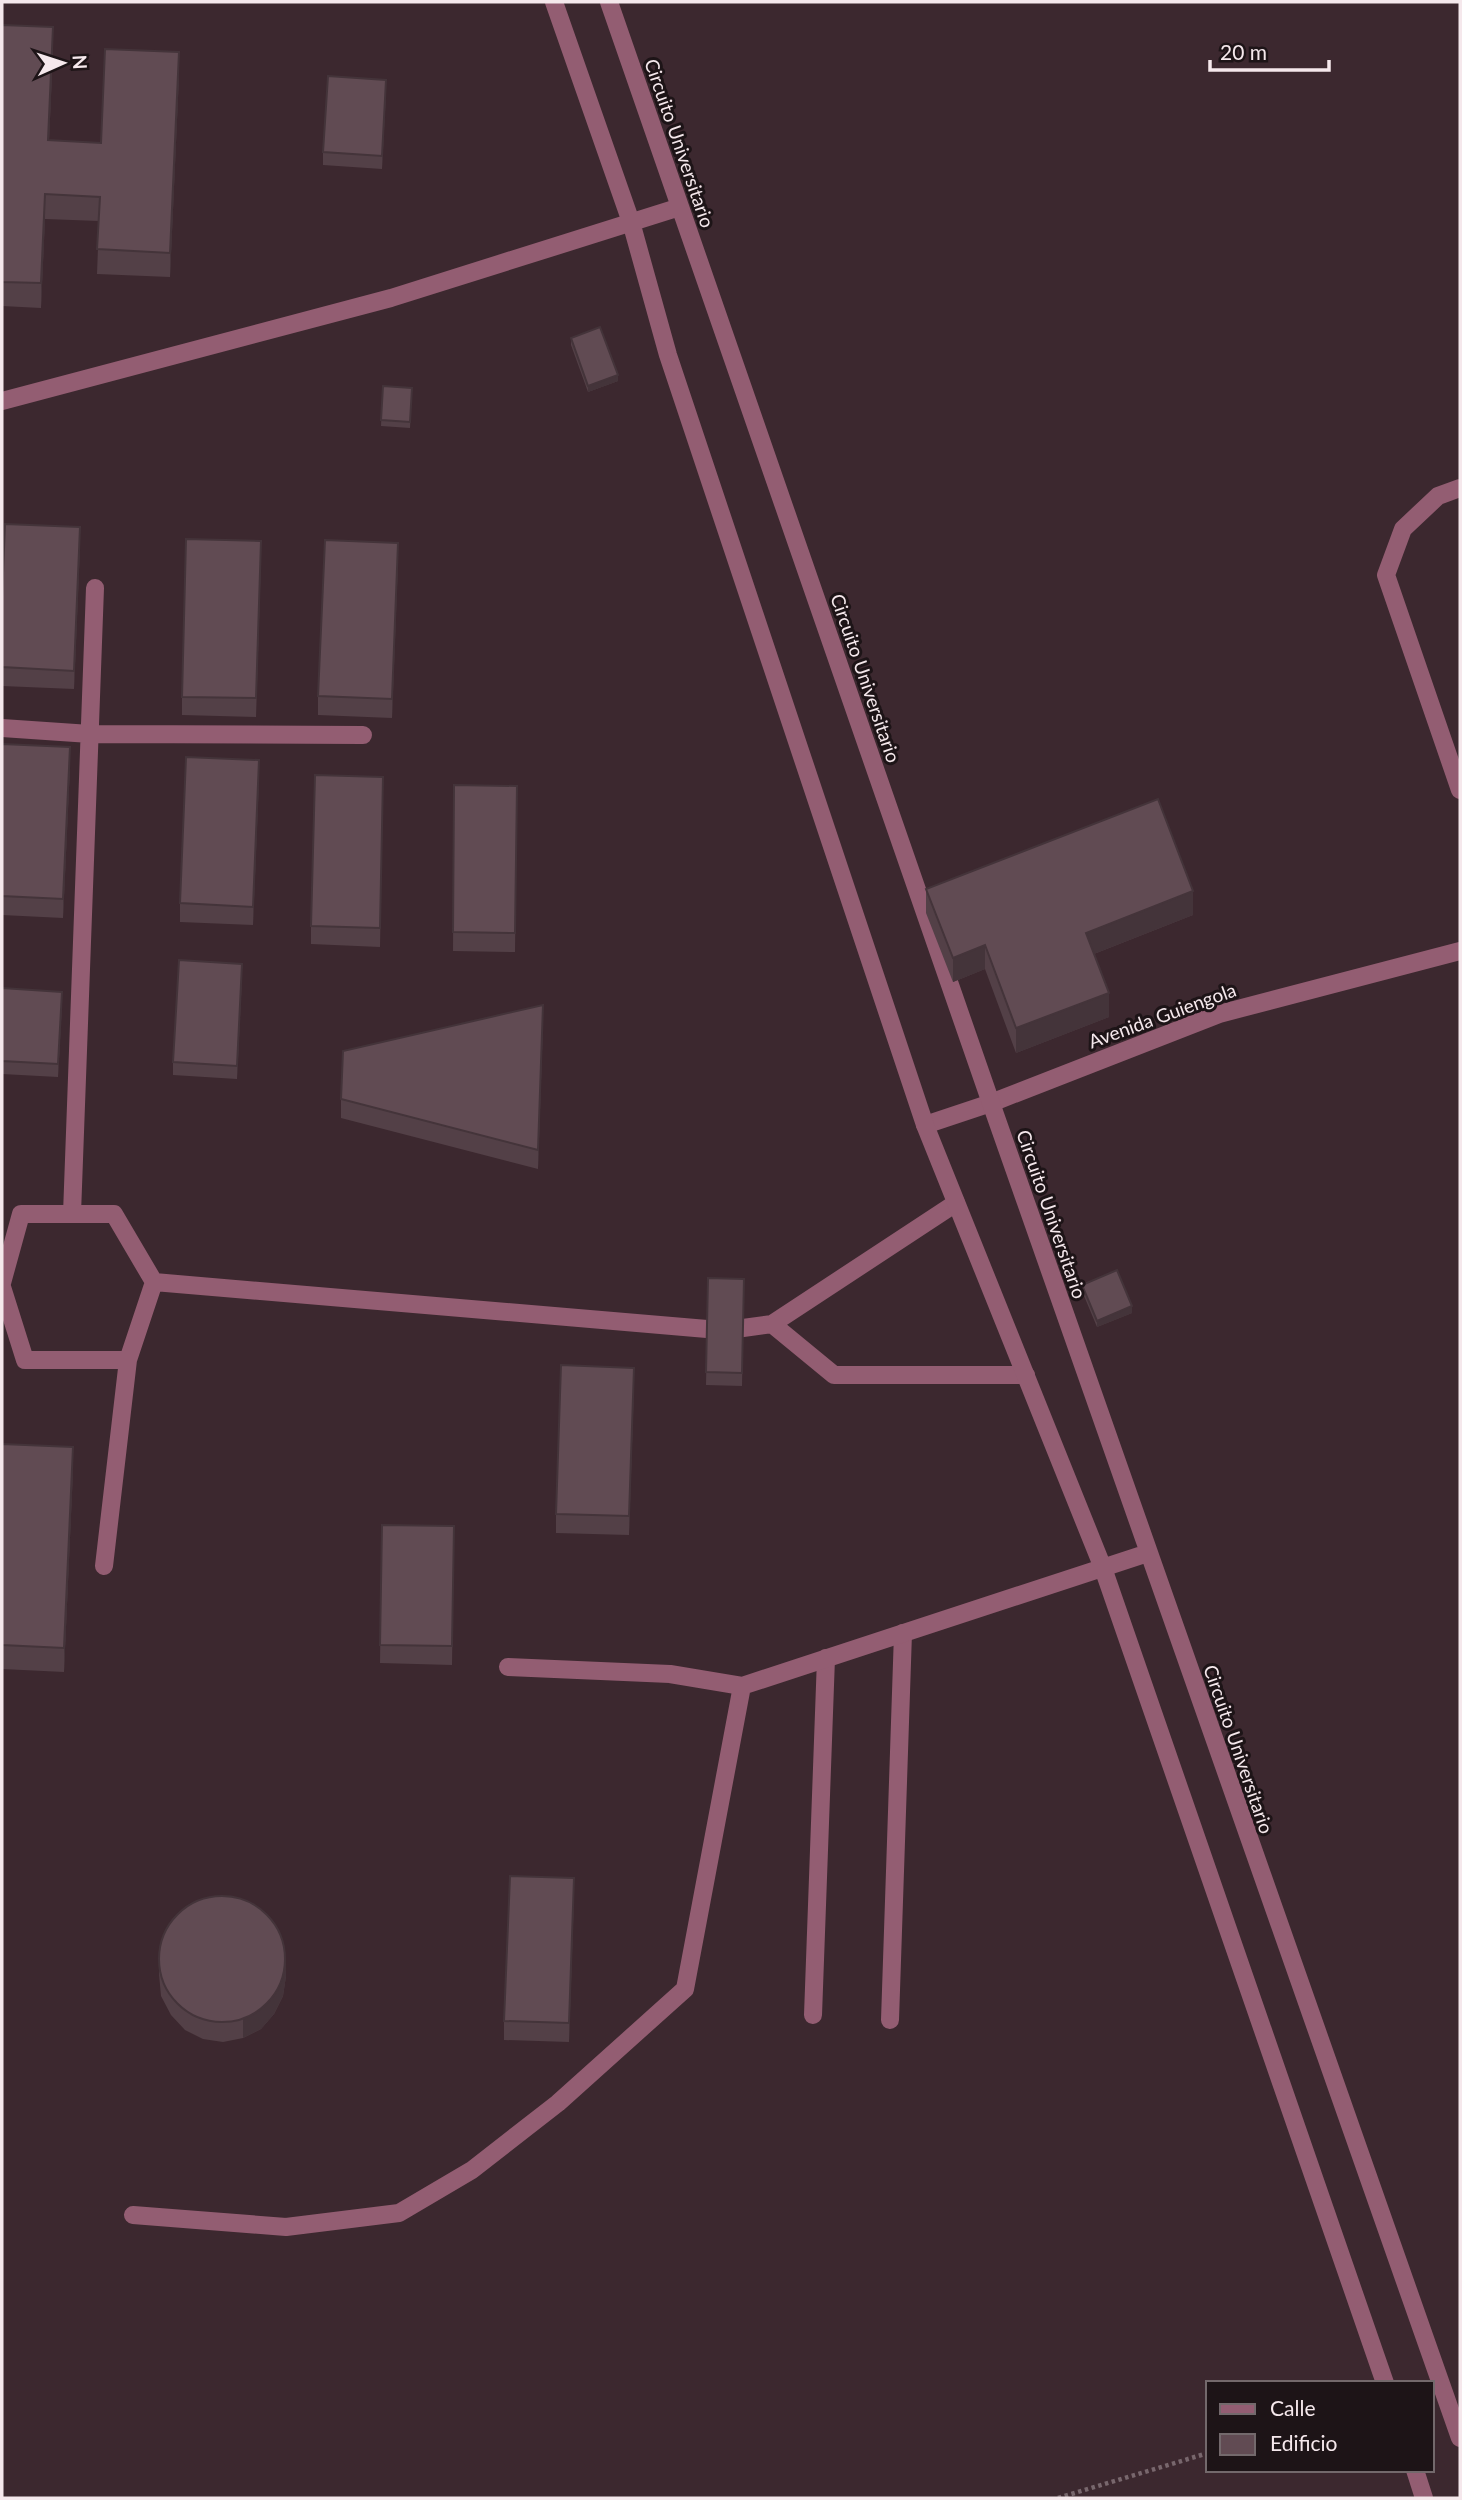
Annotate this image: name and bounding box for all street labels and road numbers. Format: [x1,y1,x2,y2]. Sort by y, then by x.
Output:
street label: Circuito Universitario [640,56,720,230]
street label: Circuito Universitario [826,591,906,765]
street label: Avenida Guiengola [1085,978,1239,1052]
street label: Circuito Universitario [1012,1127,1092,1301]
street label: Circuito Universitario [1199,1662,1279,1836]

